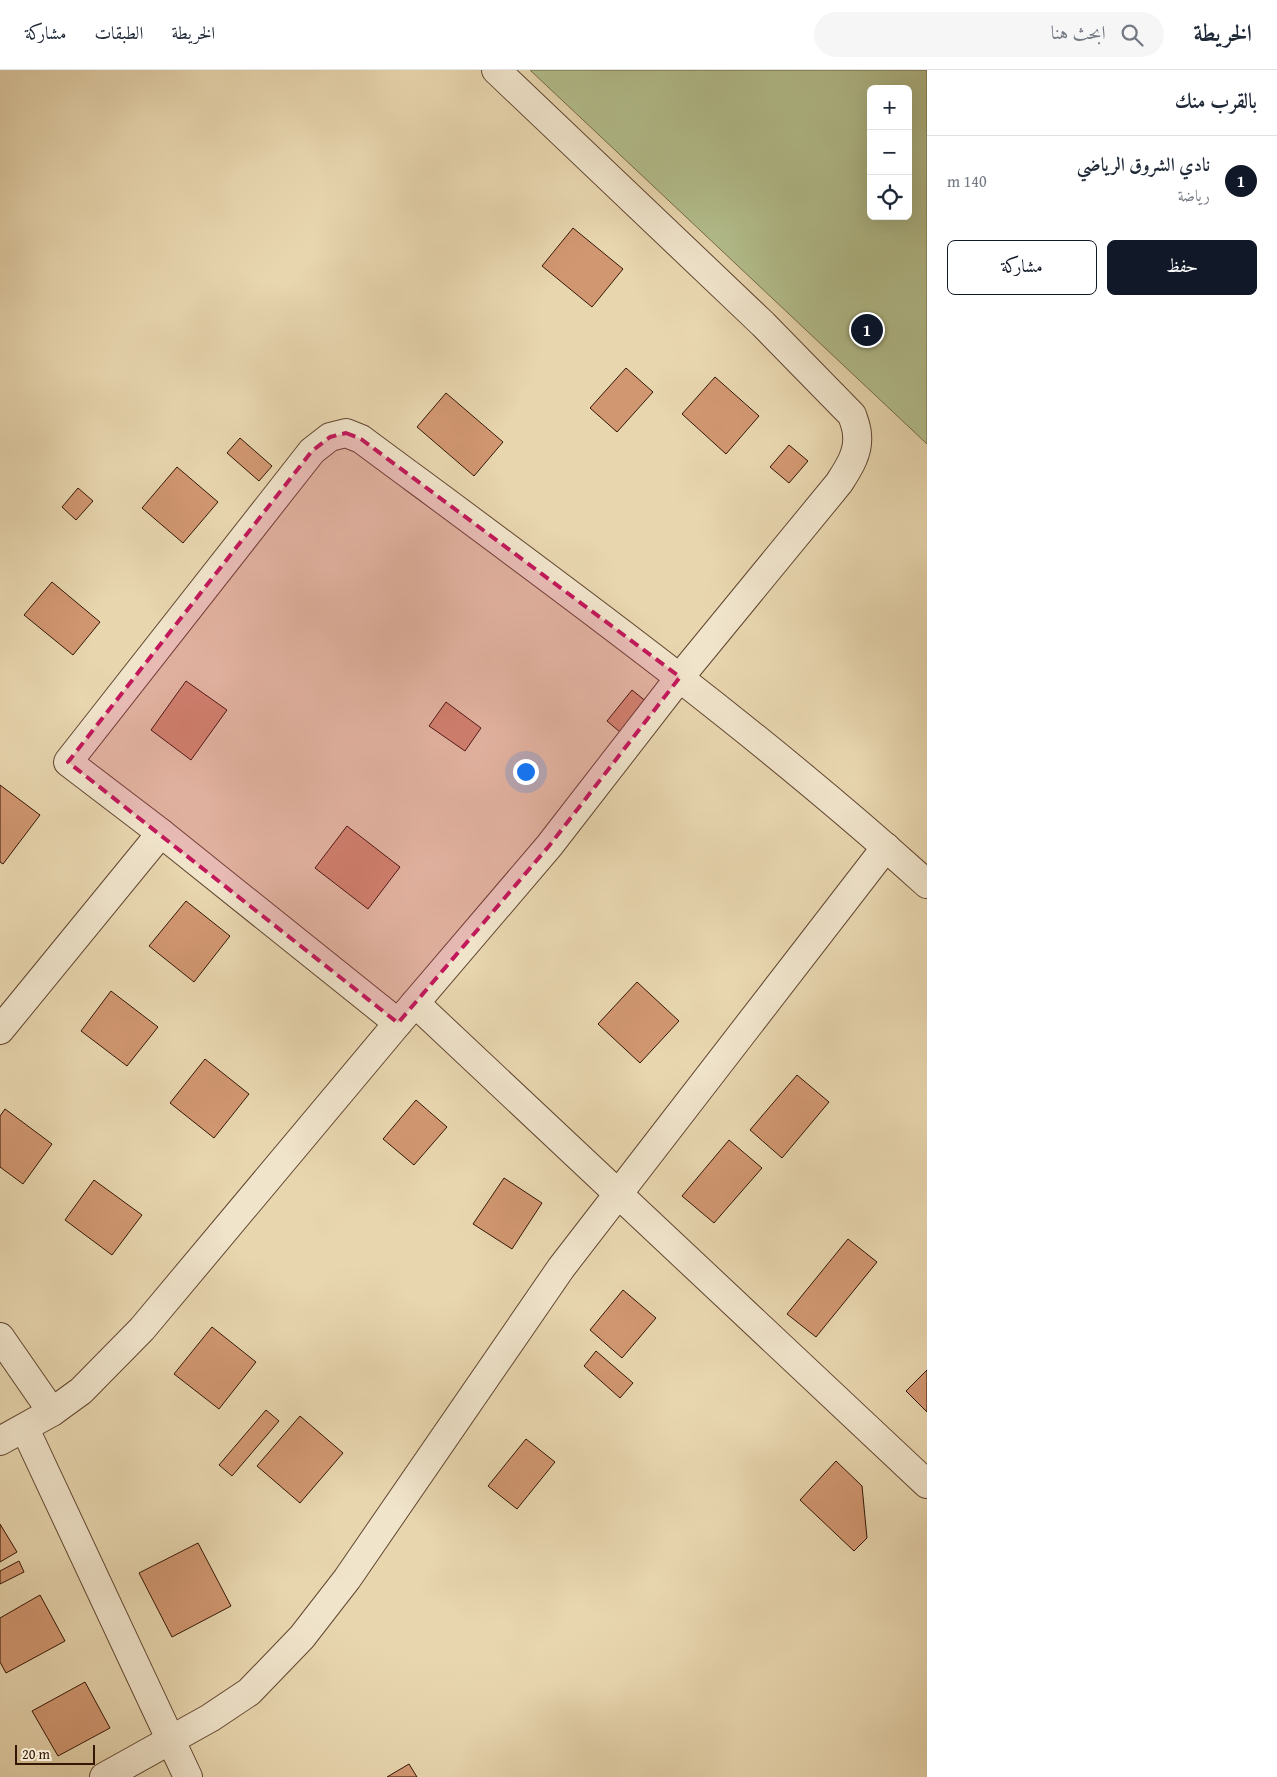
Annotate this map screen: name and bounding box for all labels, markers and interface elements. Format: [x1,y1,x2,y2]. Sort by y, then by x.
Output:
search box [814,12,1164,57]
text: الخريطة [1194,15,1252,50]
text: ابحث هنا [1051,18,1106,46]
text: مشاركة [25,19,66,46]
text: الطبقات [94,19,143,46]
text: الخريطة [171,19,215,46]
icon: search [1118,21,1146,49]
map controls [867,85,912,220]
button: + [867,85,912,130]
text: بالقرب منك [1175,85,1257,116]
button: − [867,130,912,175]
text: نادي الشروق الرياضي [1077,150,1210,178]
text: 140 m [947,169,987,193]
text: 1 [1237,169,1245,193]
button: locate [867,175,912,220]
text: رياضة [1178,183,1210,207]
button: مشاركة [947,240,1097,295]
button: حفظ [1107,240,1257,295]
pin: 1 [851,311,883,349]
your location [513,759,539,785]
scale bar [15,1742,95,1765]
text: 20 m [22,1744,50,1764]

